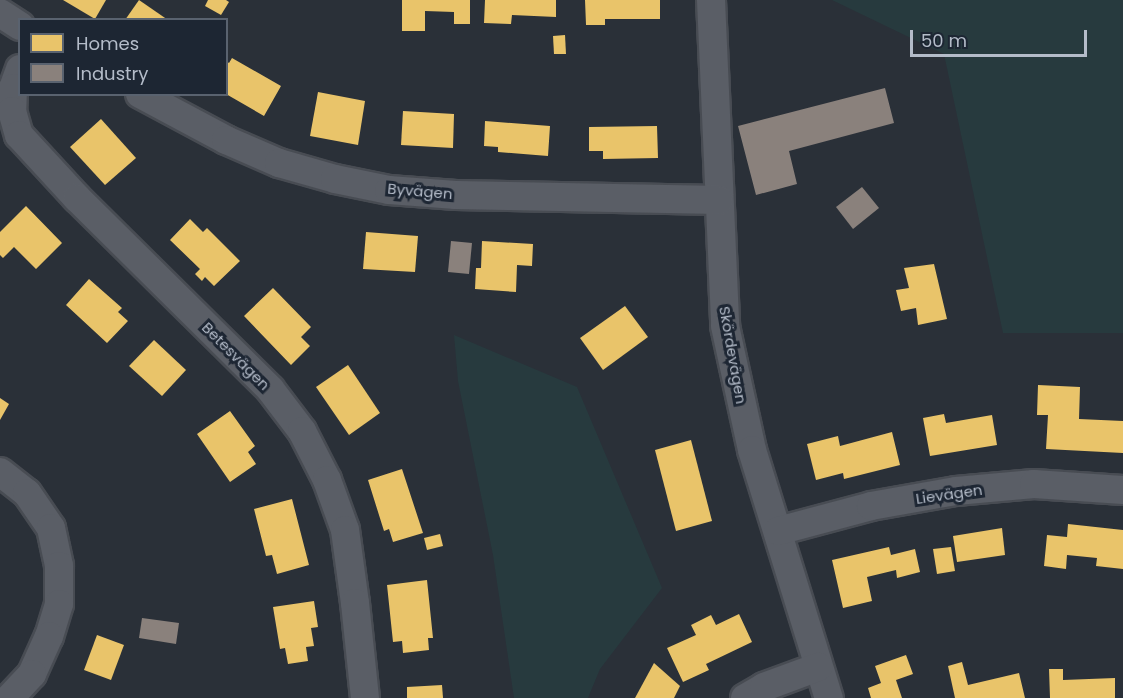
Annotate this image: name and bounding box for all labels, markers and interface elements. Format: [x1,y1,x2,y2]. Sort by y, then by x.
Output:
legend [18,18,228,96]
scale bar [913,18,1090,56]
text: 50 m [921,28,967,53]
text: Homes [76,31,139,56]
text: Industry [76,61,148,86]
street label: Byvägen [387,179,453,203]
street label: Skördevägen [716,305,750,405]
street label: Betesvägen [198,318,274,394]
street label: Lievägen [915,480,983,508]

